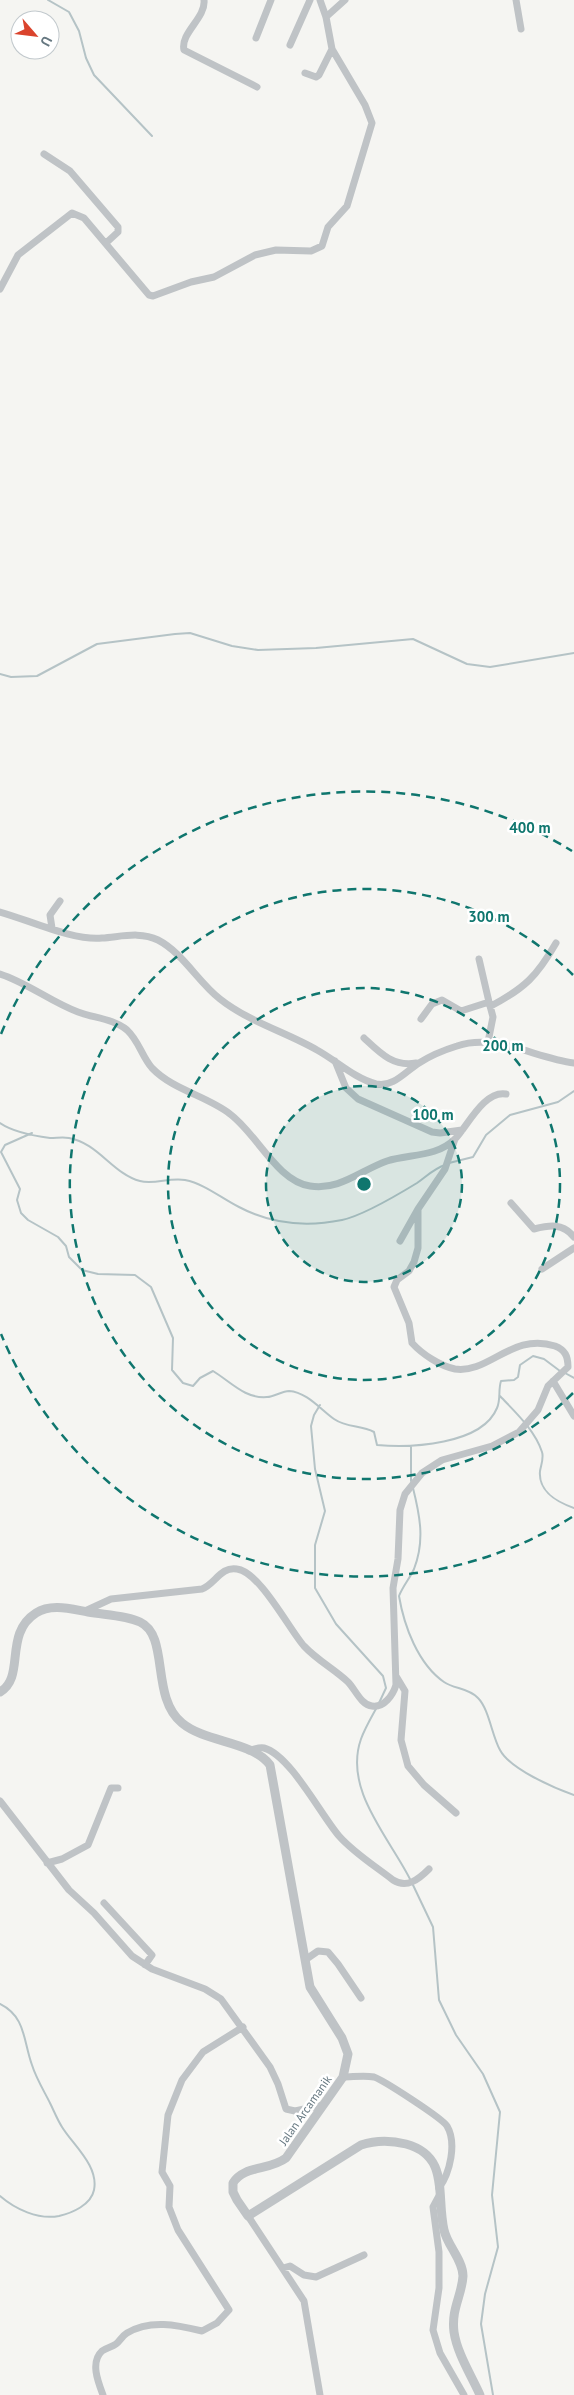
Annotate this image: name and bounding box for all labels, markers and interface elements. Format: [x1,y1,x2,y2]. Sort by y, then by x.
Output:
north arrow [10,10,60,60]
text: U [36,33,56,49]
text: 400 m [509,818,551,837]
text: 300 m [468,907,510,926]
text: 200 m [482,1036,524,1055]
text: 100 m [412,1105,454,1124]
centre of rings [355,1175,373,1193]
street label: Jalan Arcamanik [275,2072,335,2149]

